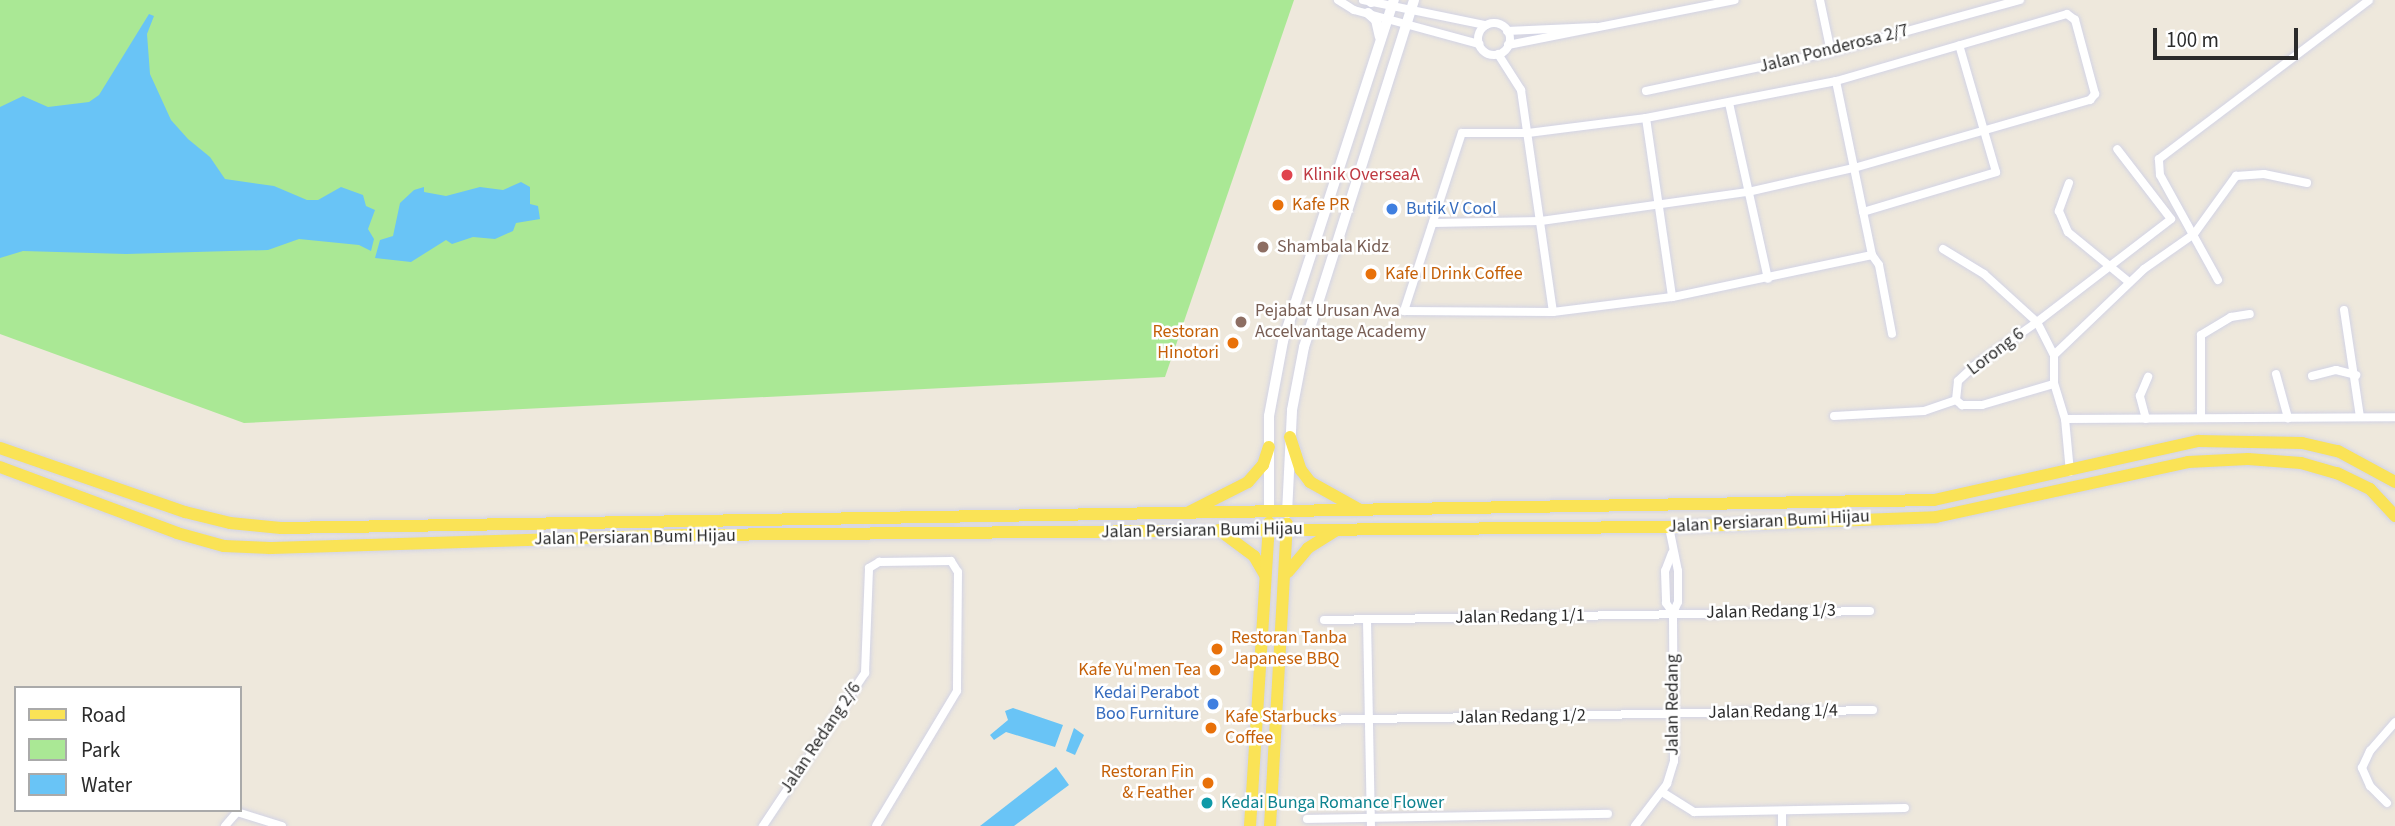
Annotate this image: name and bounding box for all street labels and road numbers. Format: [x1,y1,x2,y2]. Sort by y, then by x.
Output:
street label: Jalan Ponderosa 2/7 [1757,20,1911,78]
street label: Lorong 6 [1963,324,2029,380]
street label: Jalan Persiaran Bumi Hijau [1668,506,1870,538]
street label: Jalan Persiaran Bumi Hijau [1101,518,1303,544]
street label: Jalan Persiaran Bumi Hijau [534,525,736,551]
street label: Jalan Redang 1/3 [1706,600,1836,624]
street label: Jalan Redang 1/1 [1455,605,1585,629]
street label: Jalan Redang [1662,654,1684,756]
street label: Jalan Redang 2/6 [776,678,866,798]
street label: Jalan Redang 1/4 [1708,700,1838,724]
street label: Jalan Redang 1/2 [1456,705,1586,729]

